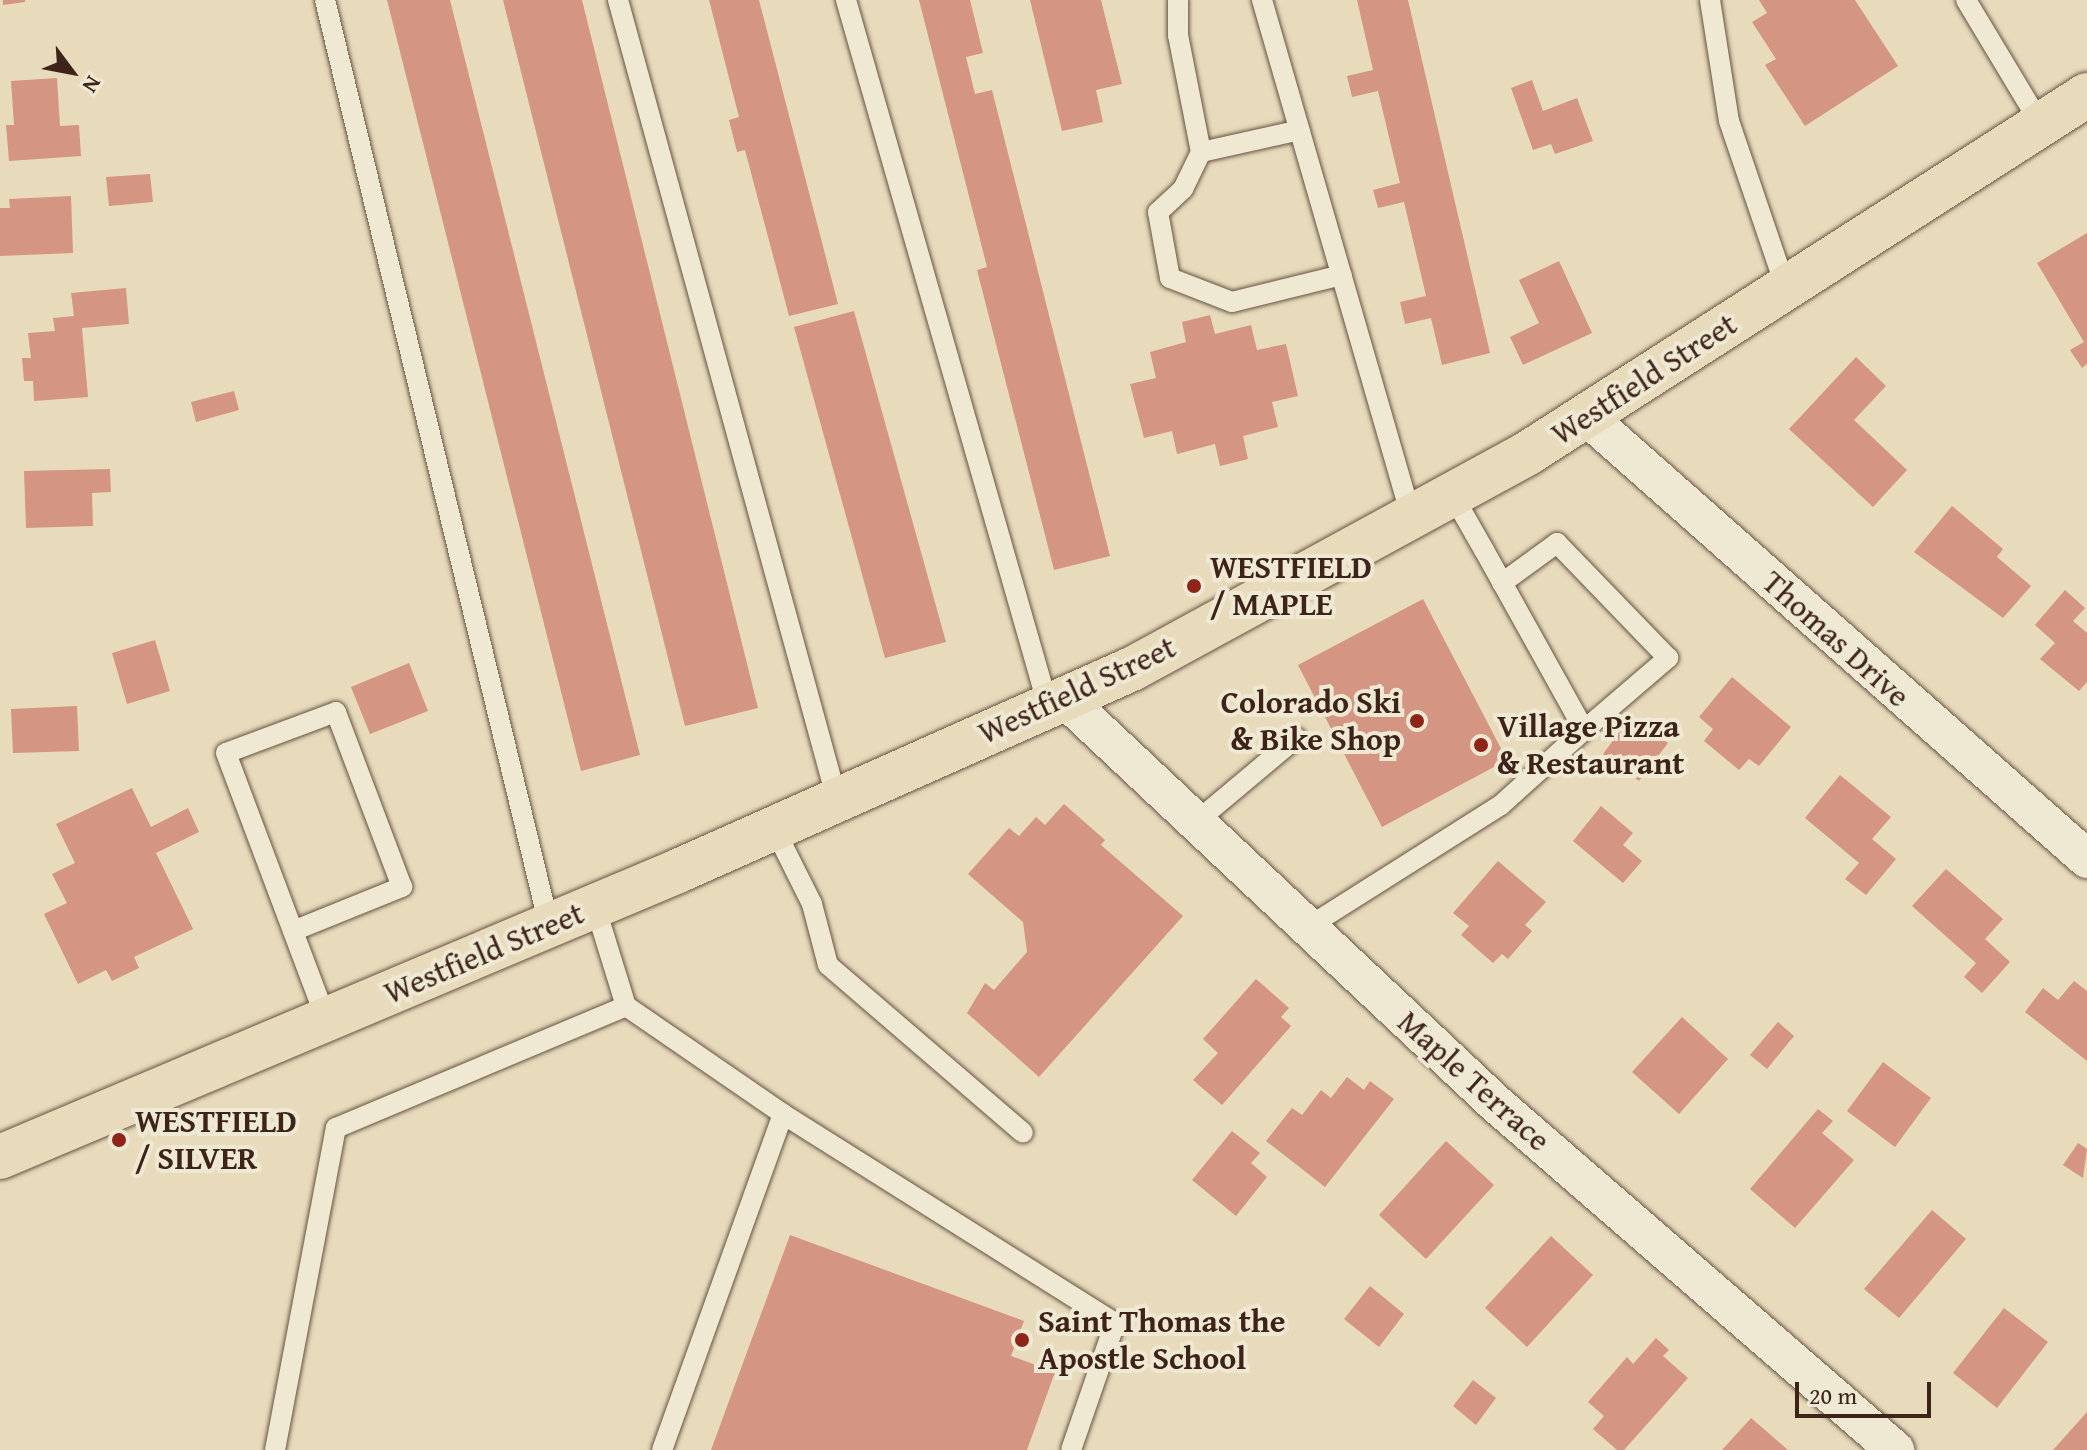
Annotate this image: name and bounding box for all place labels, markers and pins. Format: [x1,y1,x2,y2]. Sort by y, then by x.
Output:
place label: WESTFIELD / MAPLE [1210,549,1372,624]
marker: WESTFIELD / MAPLE [1185,577,1203,595]
place label: Colorado Ski & Bike Shop [1221,684,1401,759]
place label: Village Pizza & Restaurant [1497,708,1684,783]
marker: Colorado Ski & Bike Shop [1408,712,1426,730]
marker: Village Pizza & Restaurant [1472,736,1490,754]
place label: WESTFIELD / SILVER [135,1103,297,1178]
marker: WESTFIELD / SILVER [110,1131,128,1149]
place label: Saint Thomas the Apostle School [1038,1303,1285,1378]
marker: Saint Thomas the Apostle School [1013,1331,1031,1349]

